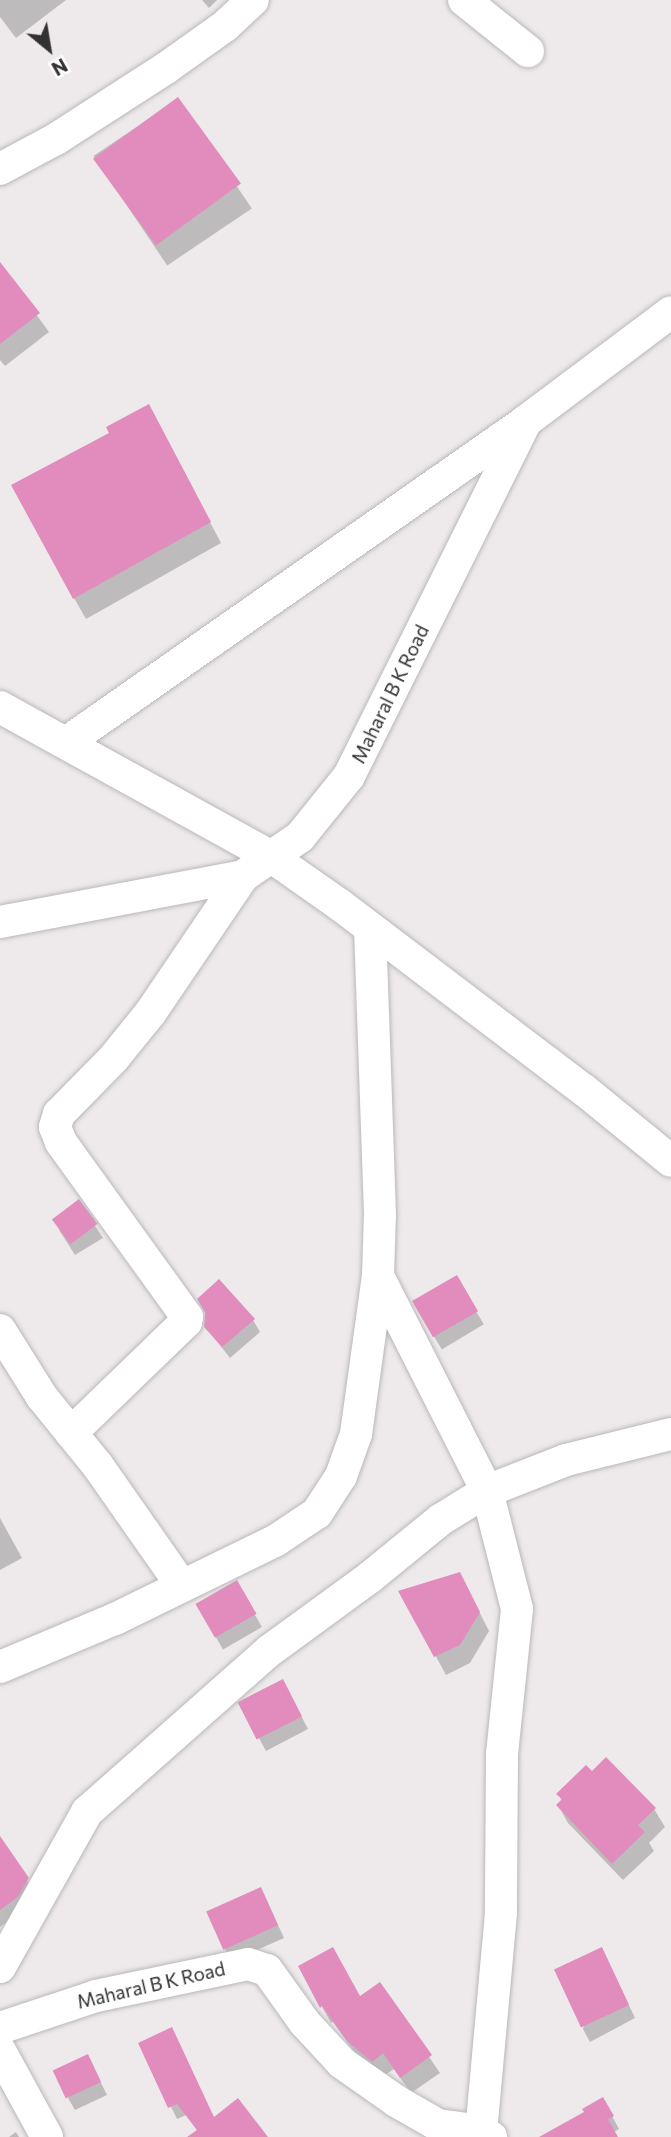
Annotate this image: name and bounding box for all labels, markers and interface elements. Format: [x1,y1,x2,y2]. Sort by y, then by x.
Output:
north arrow [14,14,84,84]
text: N [48,54,72,81]
street label: Maharal B K Road [347,621,433,767]
street label: Maharal B K Road [75,1957,227,2013]

